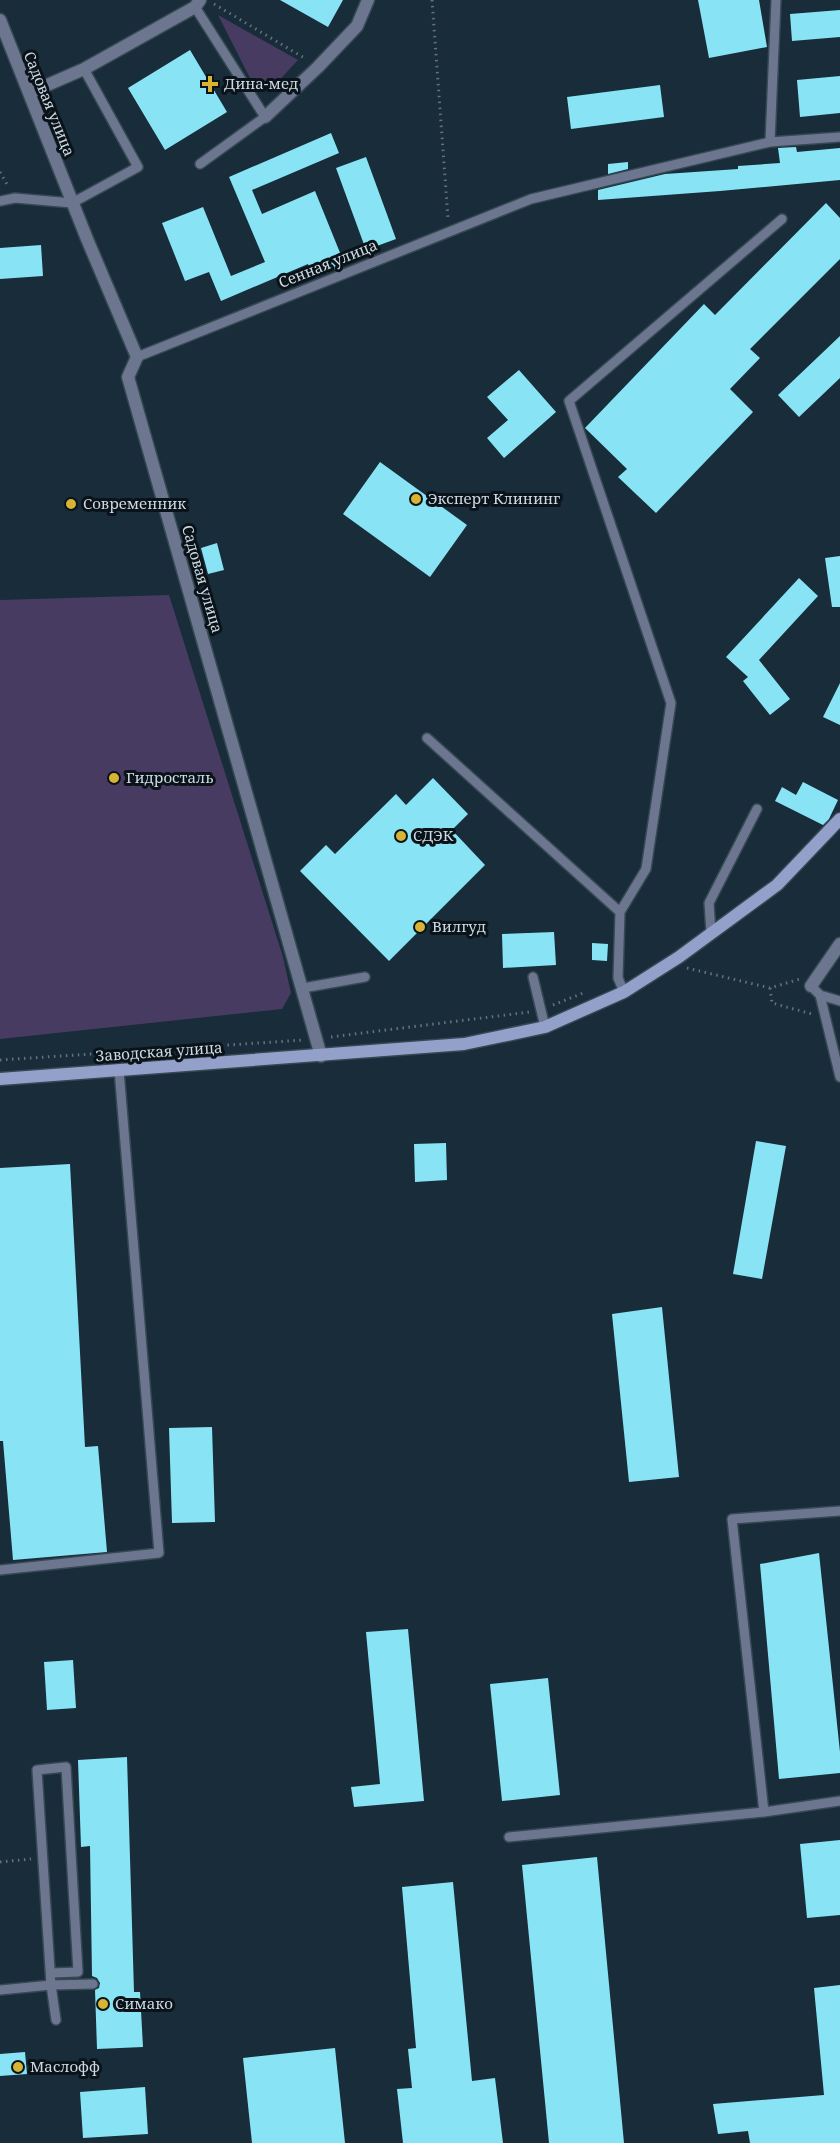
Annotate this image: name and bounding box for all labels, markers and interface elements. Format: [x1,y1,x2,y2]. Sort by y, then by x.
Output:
street label: Садовая улица [20,48,80,159]
place label: Дина-мед [224,73,298,93]
marker: Дина-мед [201,75,219,93]
street label: Сенная улица [275,234,380,292]
place label: Эксперт Клининг [428,488,560,508]
marker: Эксперт Клининг [409,492,423,506]
place label: Современник [83,493,186,513]
marker: Современник [64,497,78,511]
street label: Садовая улица [178,522,228,635]
place label: Гидросталь [126,767,213,787]
marker: Гидросталь [107,771,121,785]
place label: СДЭК [413,825,454,845]
marker: СДЭК [394,829,408,843]
place label: Вилгуд [432,916,486,936]
marker: Вилгуд [413,920,427,934]
street label: Заводская улица [95,1037,223,1065]
place label: Симако [115,1993,173,2013]
marker: Симако [96,1997,110,2011]
place label: Маслофф [30,2056,100,2076]
marker: Маслофф [11,2060,25,2074]

